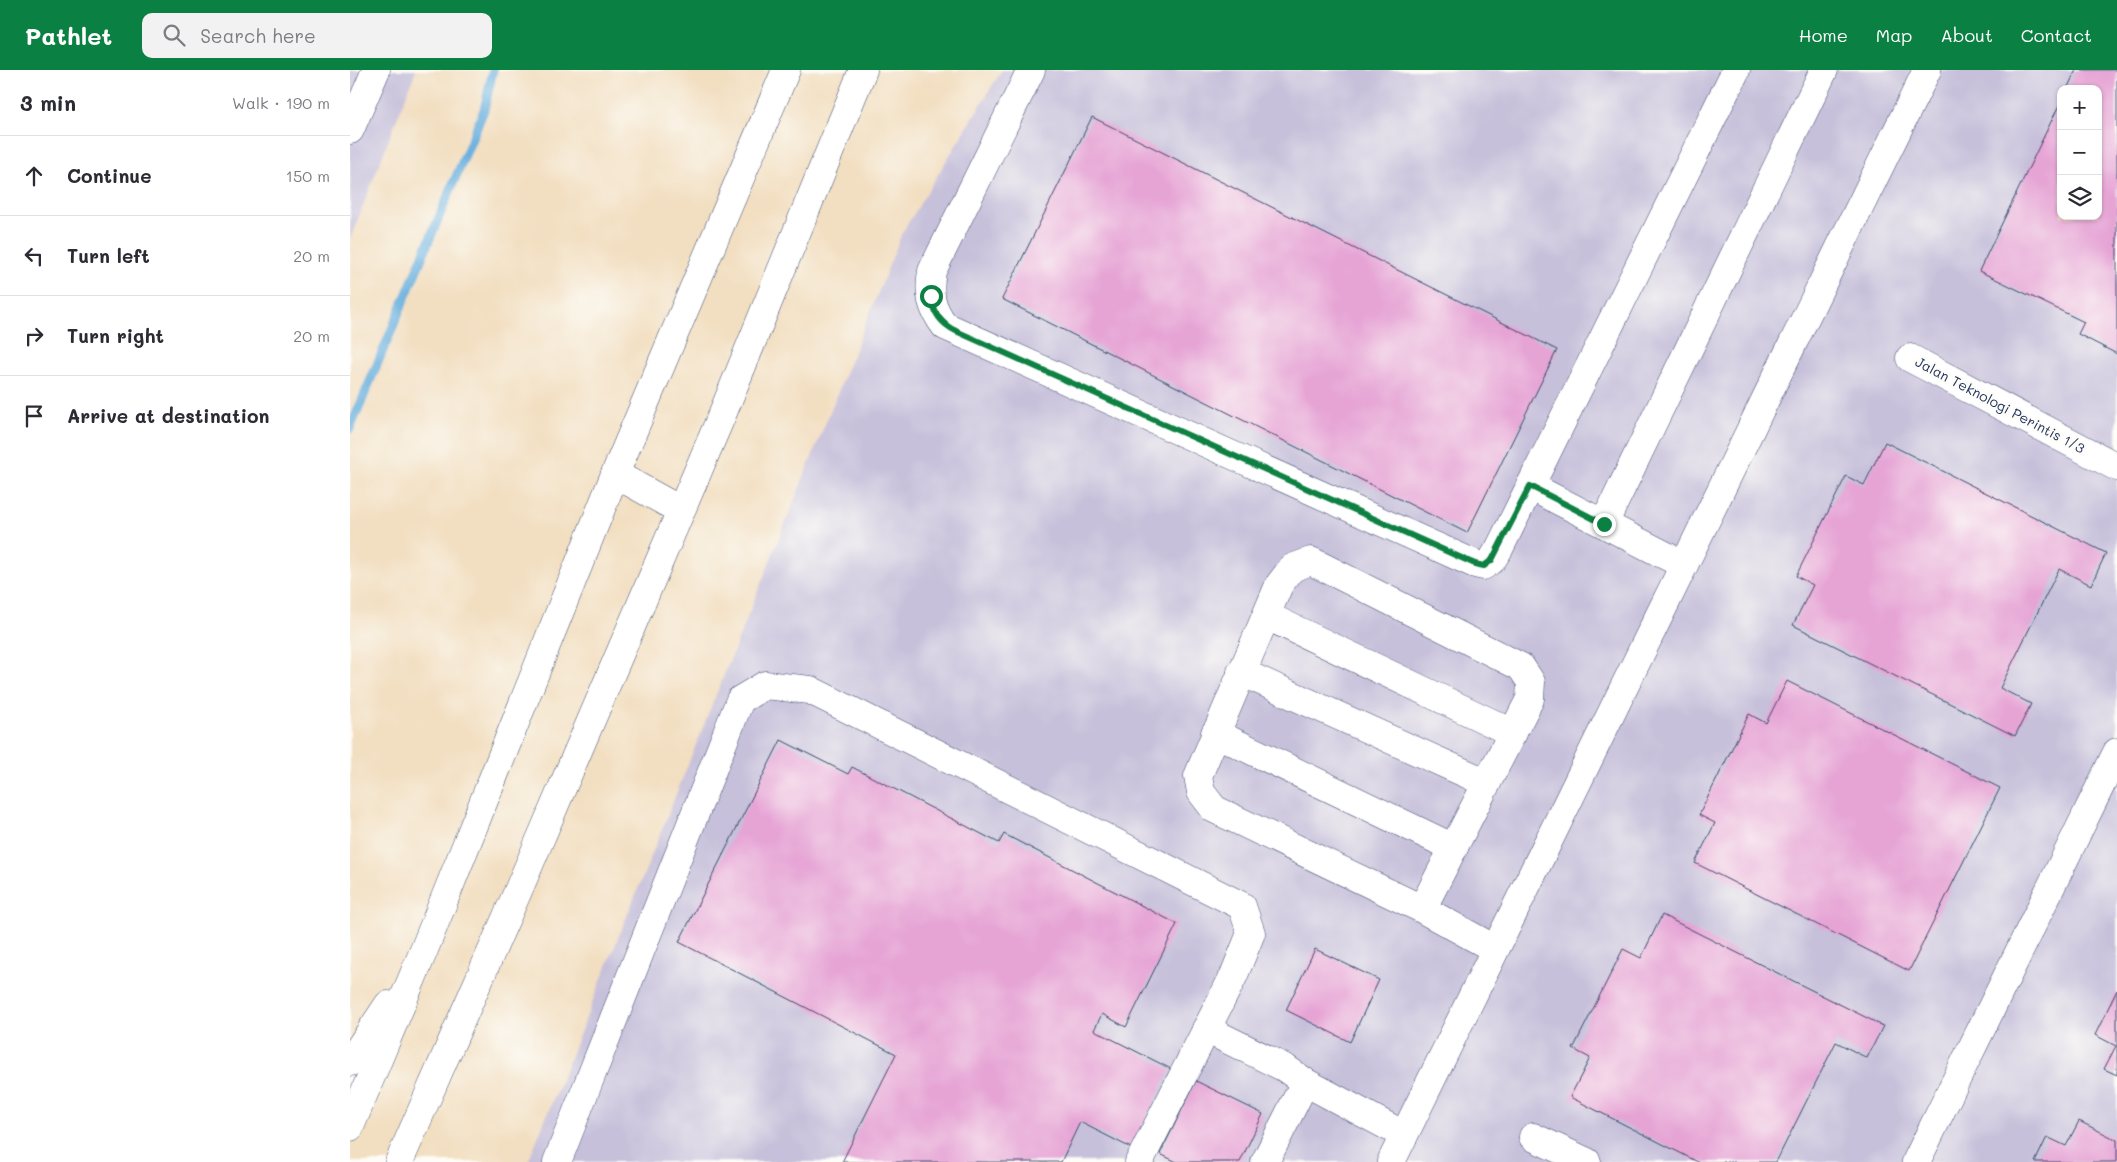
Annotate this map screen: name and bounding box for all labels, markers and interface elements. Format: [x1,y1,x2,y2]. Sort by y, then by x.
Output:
search box [142,13,492,58]
text: Pathlet [25,20,112,51]
icon: search [160,21,188,49]
text: Search here [200,23,316,48]
text: Home [1799,23,1848,47]
text: Map [1876,23,1912,47]
text: About [1940,23,1993,47]
text: Contact [2021,23,2092,47]
map controls [2057,85,2102,220]
button: + [2057,85,2102,130]
text: 3 min [20,89,76,116]
text: Walk · 190 m [232,92,330,113]
button: − [2057,130,2102,175]
icon: ahead [20,162,48,190]
text: Continue [67,163,152,188]
text: 150 m [286,165,330,186]
button: layers [2057,175,2102,220]
icon: left [20,242,48,270]
text: Turn left [67,243,150,268]
text: 20 m [293,245,330,266]
route start [920,285,943,308]
icon: right [20,322,48,350]
text: Turn right [67,323,164,348]
text: 20 m [293,325,330,346]
street label: Jalan Teknologi Perintis 1/3 [1912,352,2088,457]
icon: arrive [20,402,48,430]
text: Arrive at destination [67,403,270,428]
route end [1593,513,1616,536]

